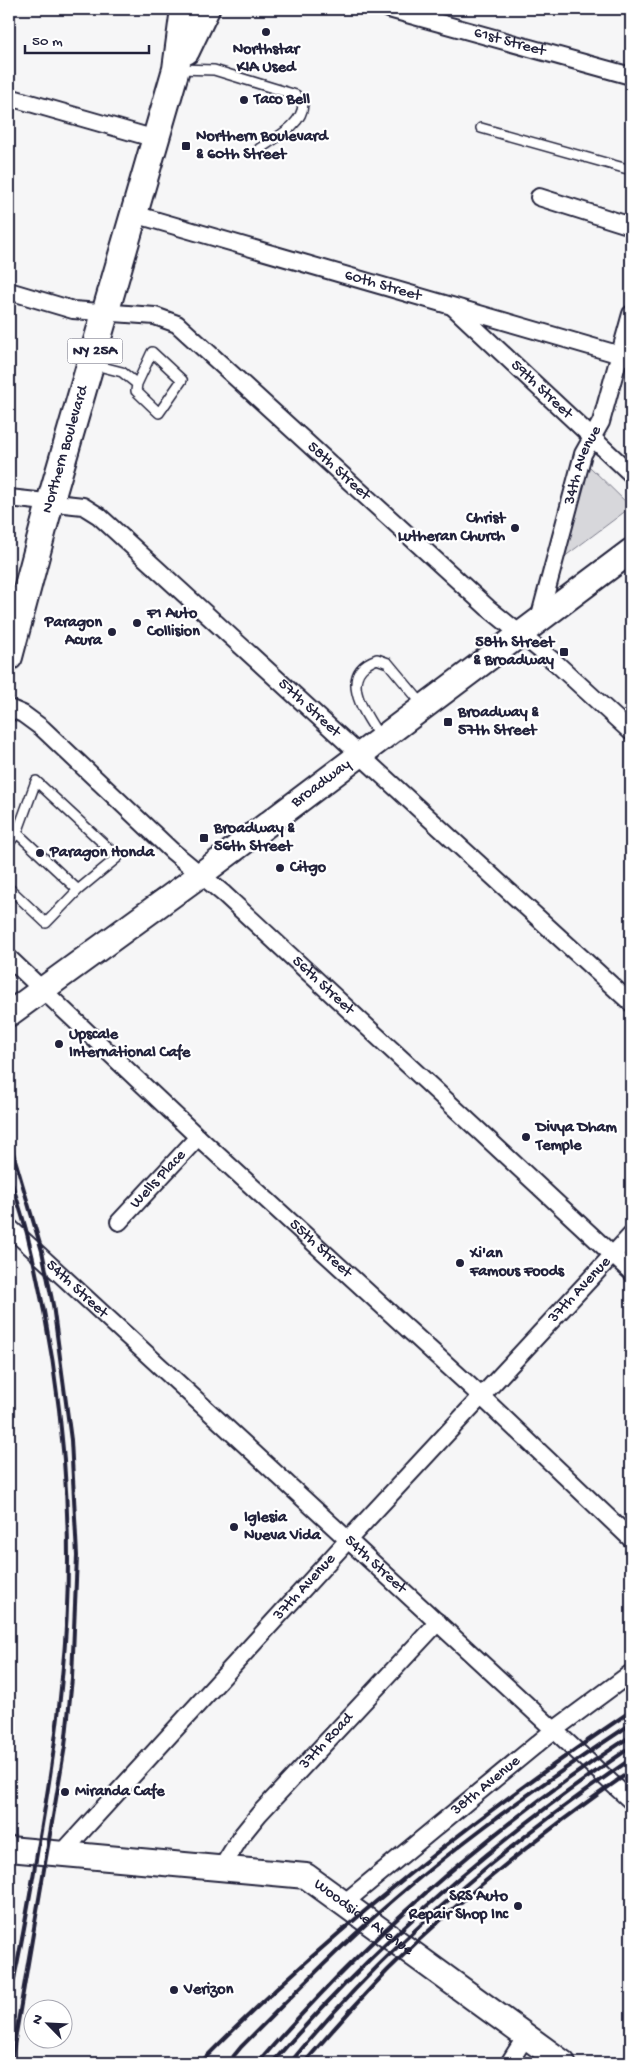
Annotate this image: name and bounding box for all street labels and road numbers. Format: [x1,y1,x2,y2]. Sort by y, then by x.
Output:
street label: 61st Street [472,23,549,62]
street label: 60th Street [342,266,425,307]
road number: NY 25A [68,338,122,364]
street label: 59th Street [506,356,577,424]
street label: Northern Boulevard [38,382,93,515]
street label: 34th Avenue [560,422,607,508]
street label: 58th Street [303,438,375,506]
street label: 57th Street [274,675,345,743]
street label: Broadway [287,755,355,813]
street label: 56th Street [288,952,359,1020]
street label: Wells Place [126,1146,191,1213]
street label: 55th Street [285,1215,357,1283]
street label: 37th Avenue [544,1252,616,1328]
street label: 54th Street [42,1256,113,1324]
street label: 54th Street [340,1531,411,1599]
street label: 37th Avenue [269,1549,341,1625]
street label: 37th Road [295,1708,359,1774]
street label: 38th Avenue [447,1751,525,1821]
street label: Woodside Avenue [310,1875,417,1961]

